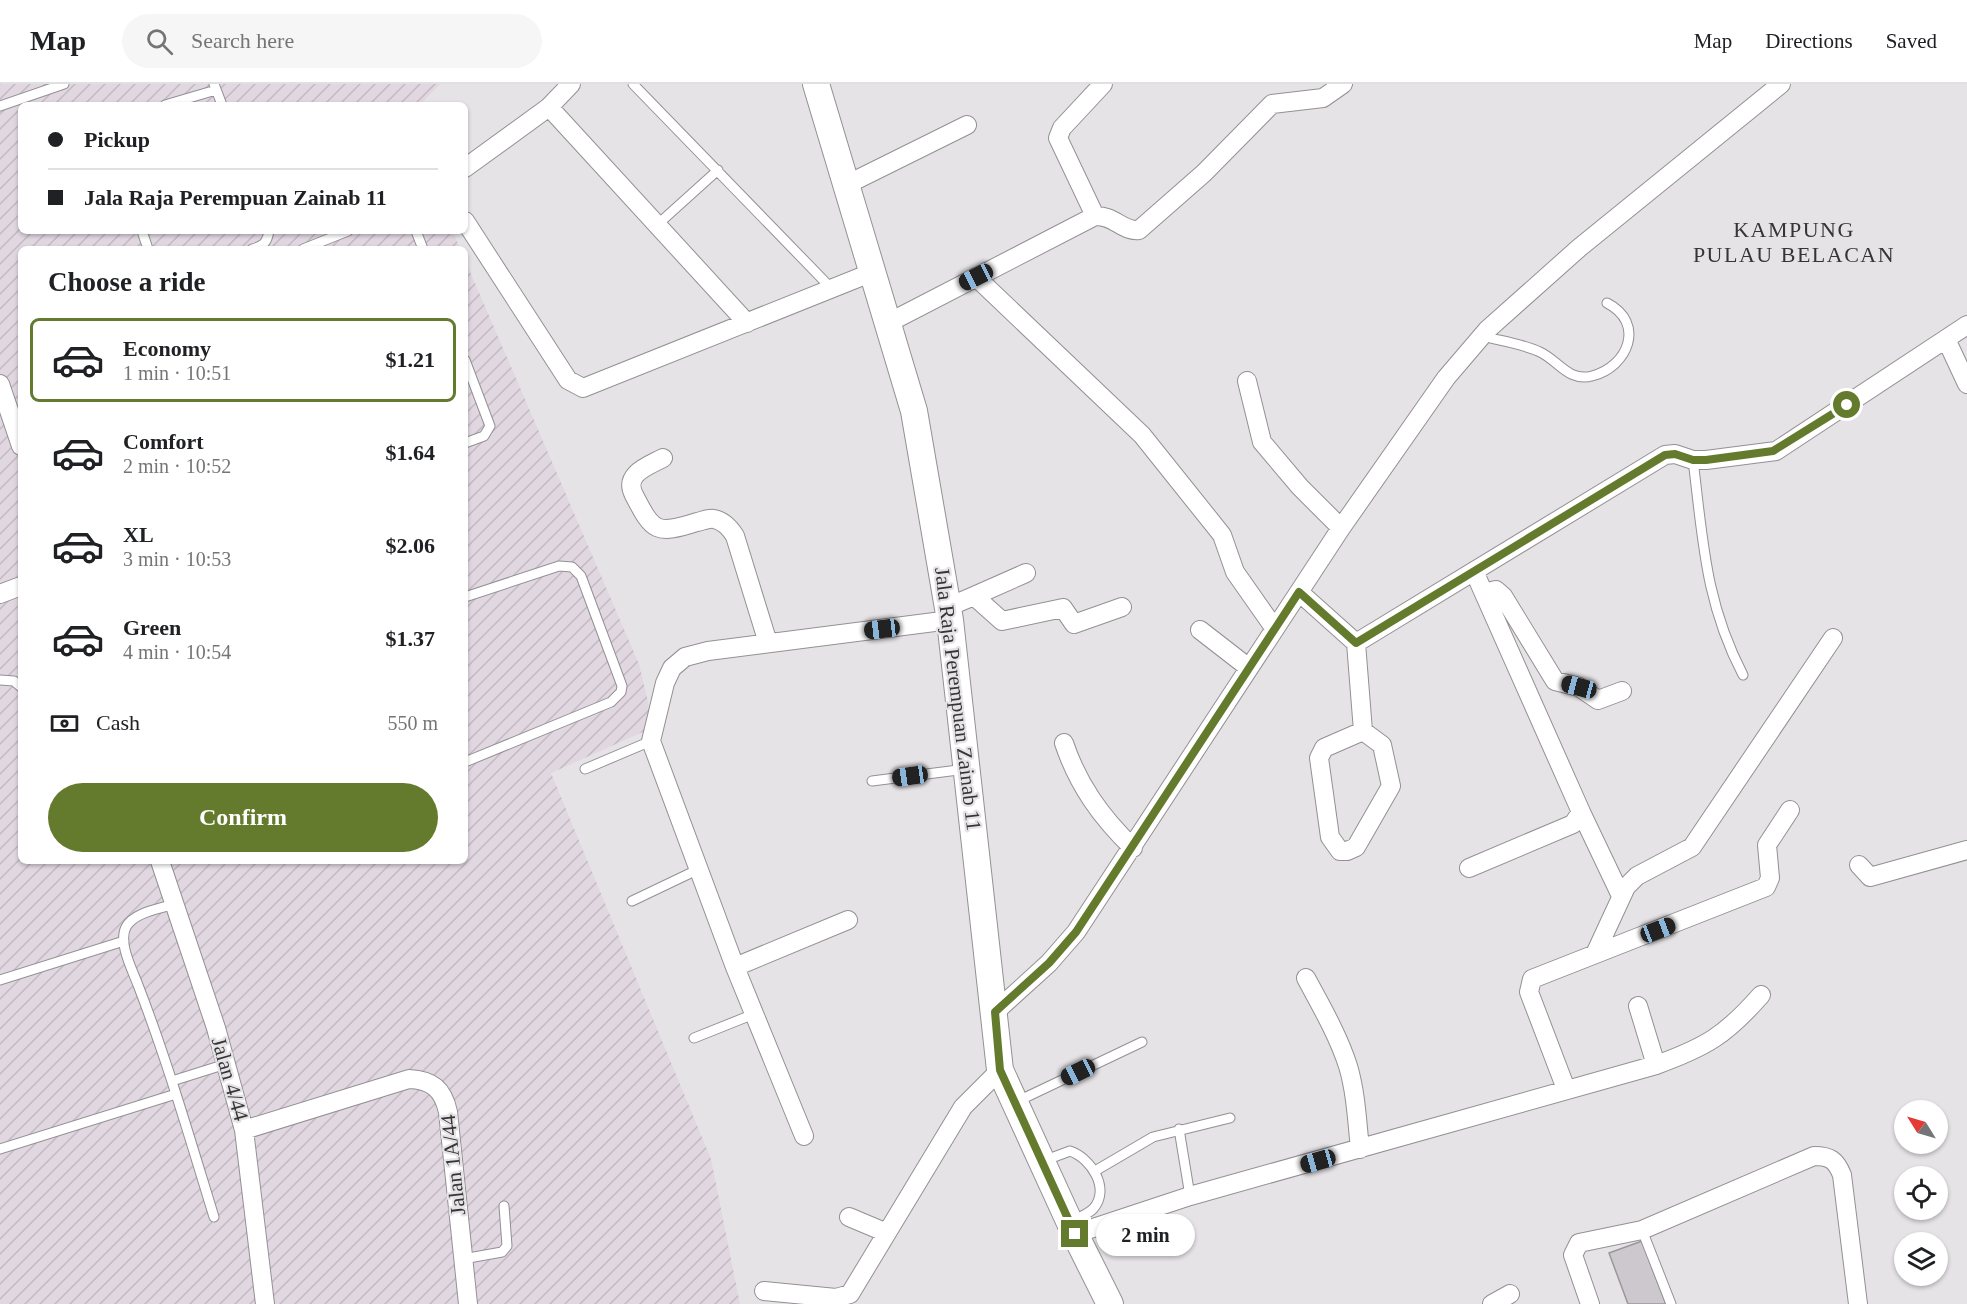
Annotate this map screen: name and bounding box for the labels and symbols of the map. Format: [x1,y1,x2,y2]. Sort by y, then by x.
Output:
district label: KAMPUNG PULAU BELACAN [1693,217,1895,267]
car [956,261,996,293]
route start [1833,391,1860,418]
street label: Jala Raja Perempuan Zainab 11 [930,566,986,832]
car [863,618,901,640]
car [1559,674,1599,700]
car [891,765,929,787]
car [1638,915,1678,945]
street label: Jalan 4/44 [207,1034,253,1124]
car [1058,1056,1098,1088]
north arrow [1894,1100,1948,1154]
street label: Jalan 1A/44 [436,1113,470,1216]
car [1298,1147,1338,1175]
callout: 2 min [1096,1213,1195,1255]
route end [1061,1220,1088,1247]

